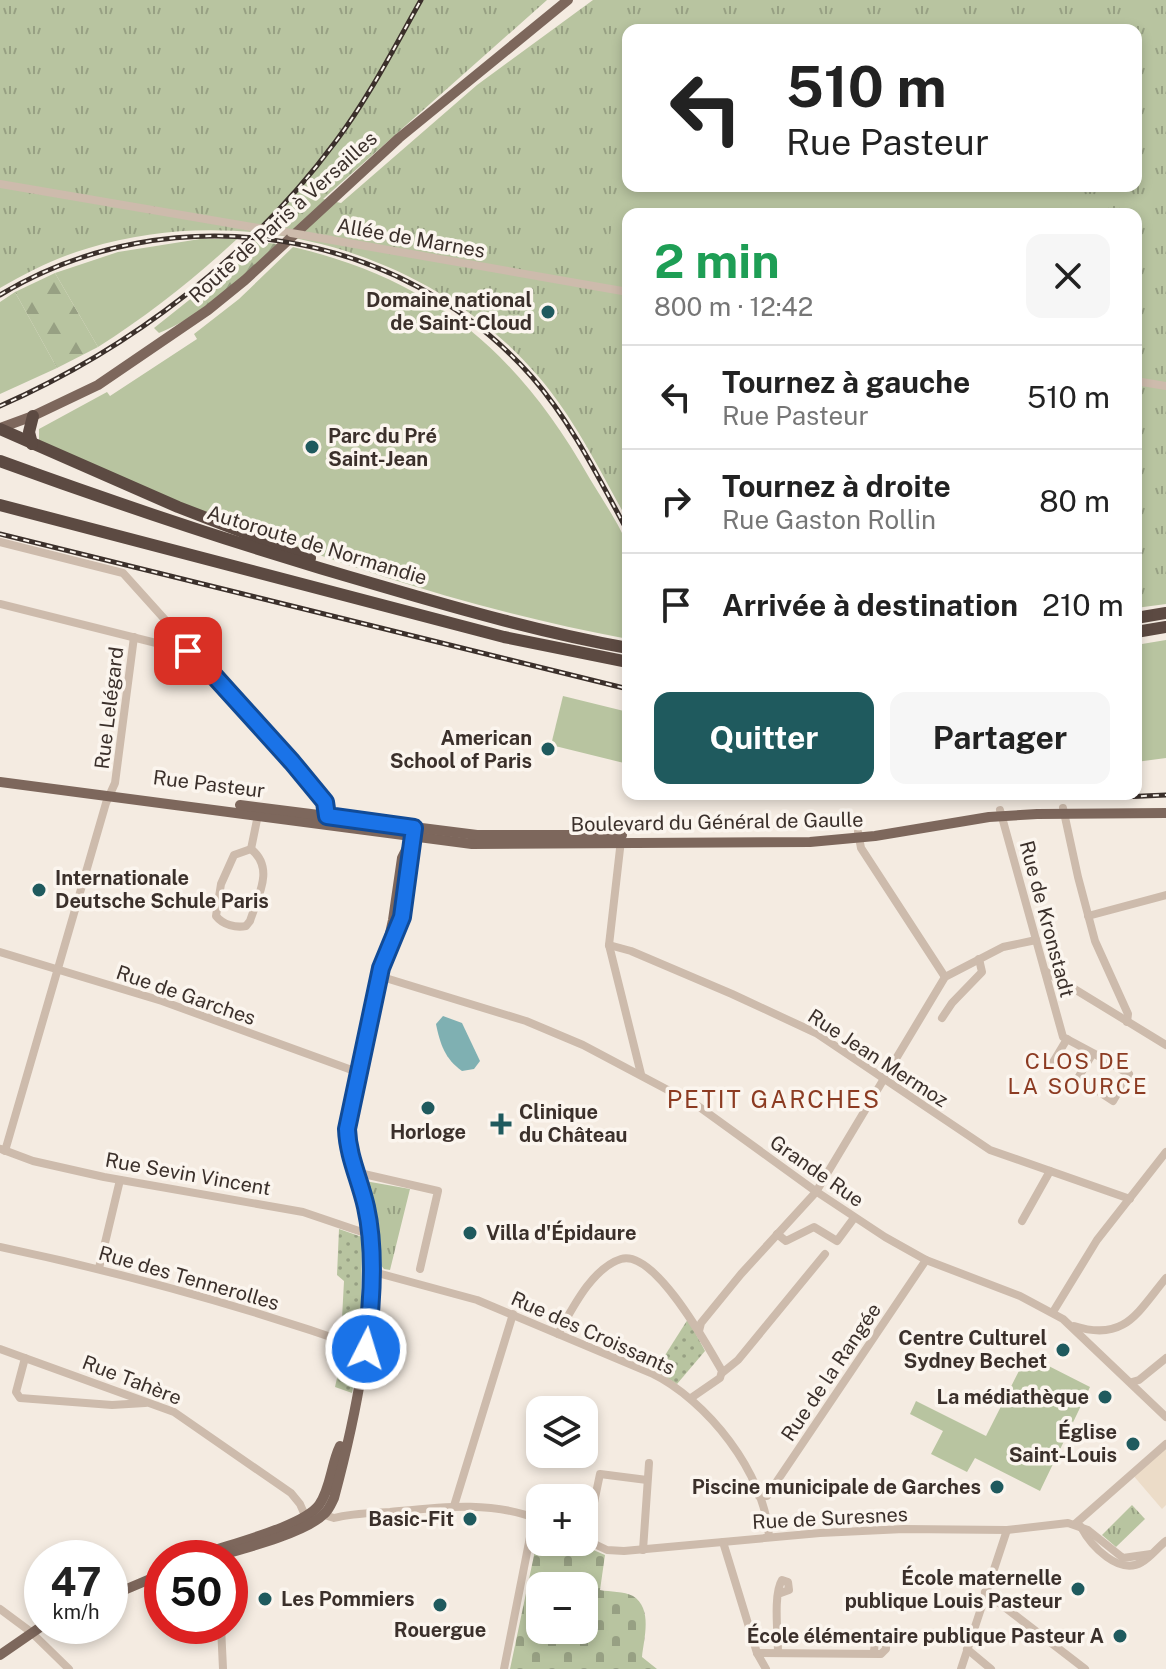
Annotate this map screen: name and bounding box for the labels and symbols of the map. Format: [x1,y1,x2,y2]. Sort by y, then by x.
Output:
street label: Route de Paris à Versailles [184,126,382,308]
street label: Allée de Marnes [335,213,487,263]
place label: Domaine national de Saint-Cloud [366,288,532,335]
marker: Domaine national de Saint-Cloud [539,303,557,321]
place label: Parc du Pré Saint-Jean [328,424,437,471]
marker: Parc du Pré Saint-Jean [303,438,321,456]
street label: Autoroute de Normandie [204,500,430,590]
pin [154,617,222,685]
street label: Rue Lelégard [90,645,128,771]
place label: American School of Paris [390,726,532,773]
marker: American School of Paris [539,740,557,758]
street label: Rue Pasteur [152,765,267,803]
street label: Boulevard du Général de Gaulle [570,807,864,837]
street label: Rue de Kronstadt [1015,838,1079,1000]
place label: Internationale Deutsche Schule Paris [55,866,269,913]
marker: Internationale Deutsche Schule Paris [30,881,48,899]
street label: Rue de Garches [113,960,259,1030]
street label: Rue Jean Mermoz [803,1004,953,1112]
district label: CLOS DE LA SOURCE [1007,1048,1149,1099]
district label: PETIT GARCHES [667,1085,881,1113]
marker: Horloge [419,1099,437,1117]
place label: Clinique du Château [519,1100,627,1147]
marker: Clinique du Château [490,1113,512,1135]
place label: Horloge [390,1120,466,1144]
street label: Grande Rue [765,1130,869,1212]
street label: Rue Sevin Vincent [103,1148,273,1200]
place label: Villa d'Épidaure [486,1220,636,1245]
marker: Villa d'Épidaure [461,1224,479,1242]
street label: Rue des Tennerolles [96,1241,282,1315]
street label: Rue des Croissants [507,1286,679,1380]
street label: Rue de la Rangée [776,1298,886,1446]
position arrow [324,1307,408,1391]
place label: Centre Culturel Sydney Bechet [898,1326,1047,1373]
marker: Centre Culturel Sydney Bechet [1054,1341,1072,1359]
street label: Rue Tahère [79,1350,185,1410]
place label: La médiathèque [937,1385,1089,1409]
marker: La médiathèque [1096,1388,1114,1406]
place label: Église Saint-Louis [1009,1419,1117,1467]
marker: Église Saint-Louis [1124,1435,1142,1453]
place label: Piscine municipale de Garches [692,1475,981,1499]
marker: Piscine municipale de Garches [988,1478,1006,1496]
street label: Rue de Suresnes [752,1502,908,1534]
place label: Basic-Fit [368,1507,454,1531]
marker: Basic-Fit [461,1510,479,1528]
speed limit sign: 50 [144,1540,248,1644]
place label: École maternelle publique Louis Pasteur [845,1565,1062,1613]
marker: École maternelle publique Louis Pasteur [1069,1580,1087,1598]
place label: Les Pommiers [281,1587,414,1611]
marker: Les Pommiers [256,1590,274,1608]
marker: Rouergue [431,1596,449,1614]
place label: Rouergue [394,1618,486,1642]
place label: École élémentaire publique Pasteur A [747,1623,1104,1648]
marker: École élémentaire publique Pasteur A [1111,1627,1129,1645]

